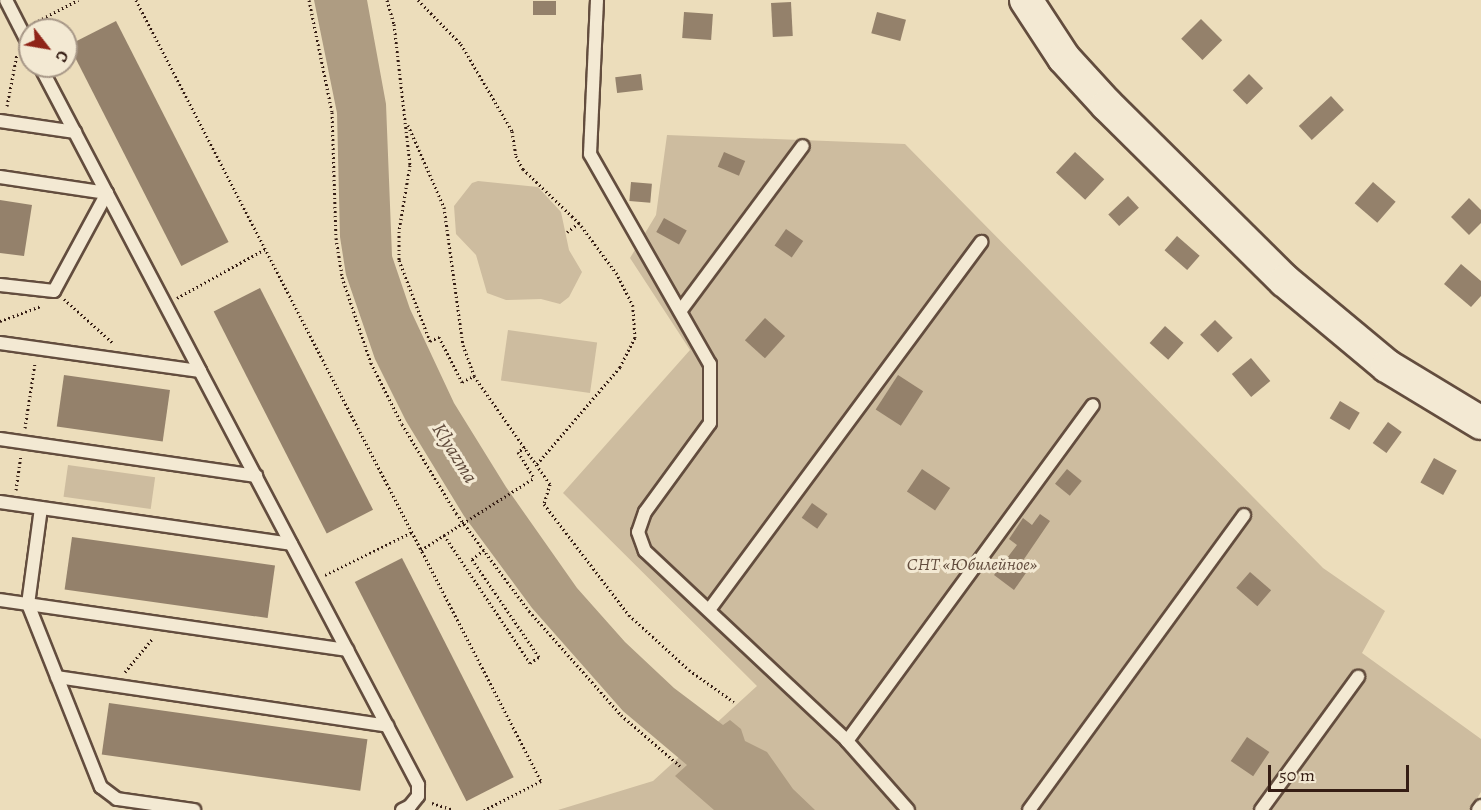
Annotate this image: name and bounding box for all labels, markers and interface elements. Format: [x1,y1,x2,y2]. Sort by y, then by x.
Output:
north arrow [18,18,78,78]
text: С [50,46,74,66]
water label: Klyazma [427,418,483,488]
park label: СНТ «Юбилейное» [907,553,1037,575]
scale bar [1271,753,1412,791]
text: 50 m [1279,763,1315,787]

